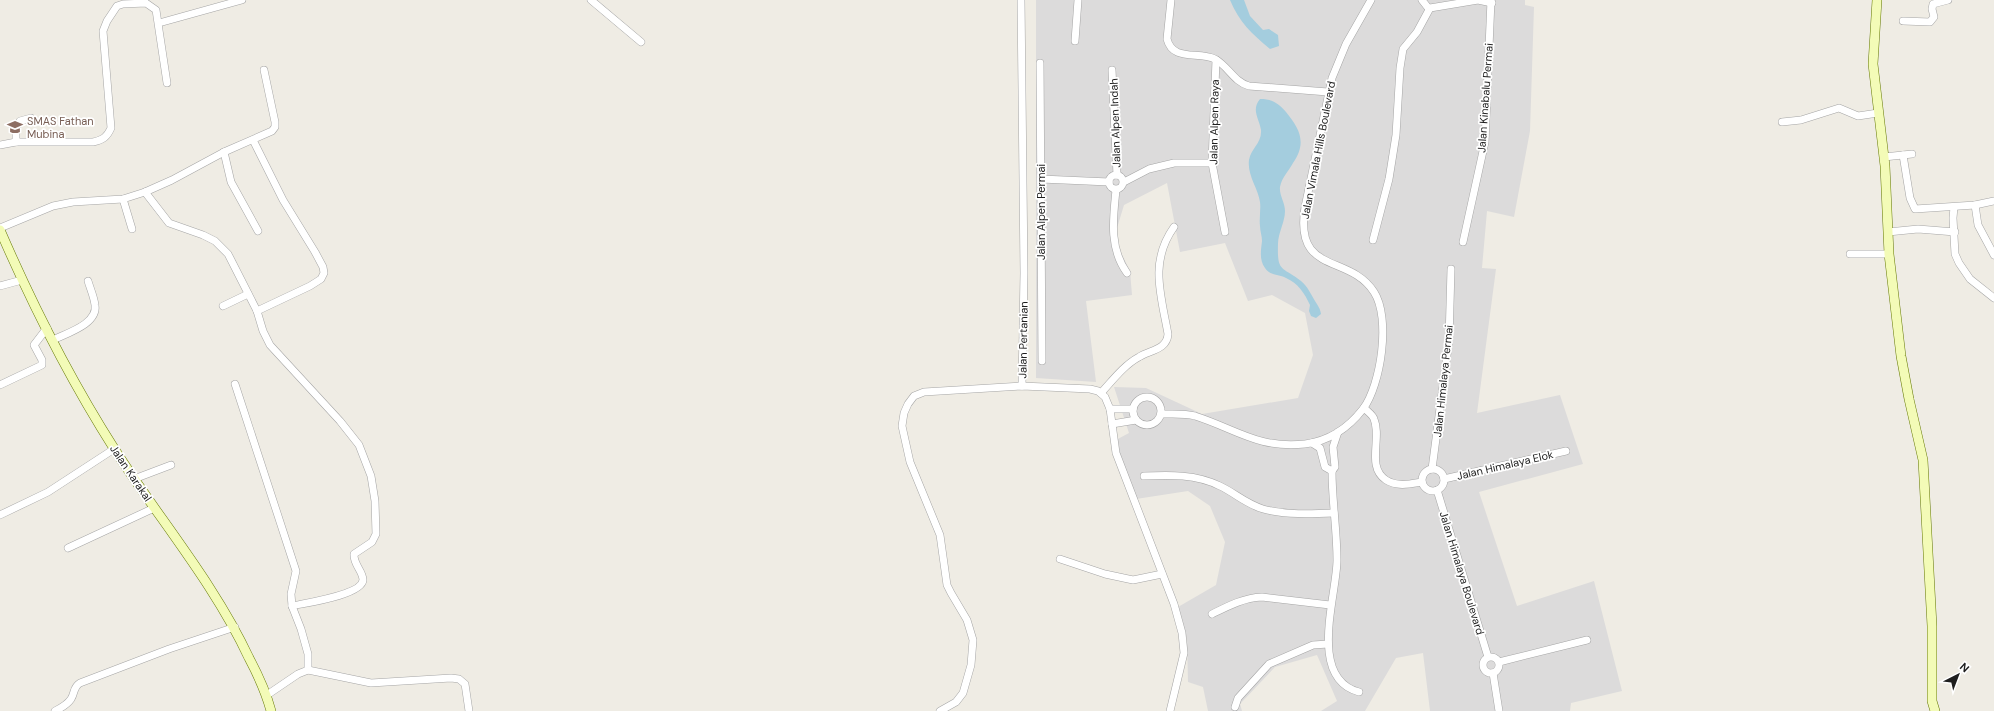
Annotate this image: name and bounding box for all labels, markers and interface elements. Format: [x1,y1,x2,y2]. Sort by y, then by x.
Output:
street label: Jalan Kinabalu Permai [1474,43,1496,153]
street label: Jalan Alpen Indah [1106,78,1124,168]
street label: Jalan Alpen Raya [1206,79,1222,165]
street label: Jalan Vimala Hills Boulevard [1298,80,1338,220]
place label: SMAS Fathan Mubina [27,114,94,141]
school or university icon: SMAS Fathan Mubina [6,118,24,136]
street label: Jalan Alpen Permai [1034,164,1048,260]
street label: Jalan Pertanian [1015,301,1031,379]
street label: Jalan Himalaya Permai [1430,324,1456,438]
street label: Jalan Karakal [107,442,155,504]
street label: Jalan Himalaya Elok [1455,447,1555,483]
street label: Jalan Himalaya Boulevard [1437,510,1487,636]
north arrow [1938,655,1978,695]
text: N [1957,660,1972,675]

